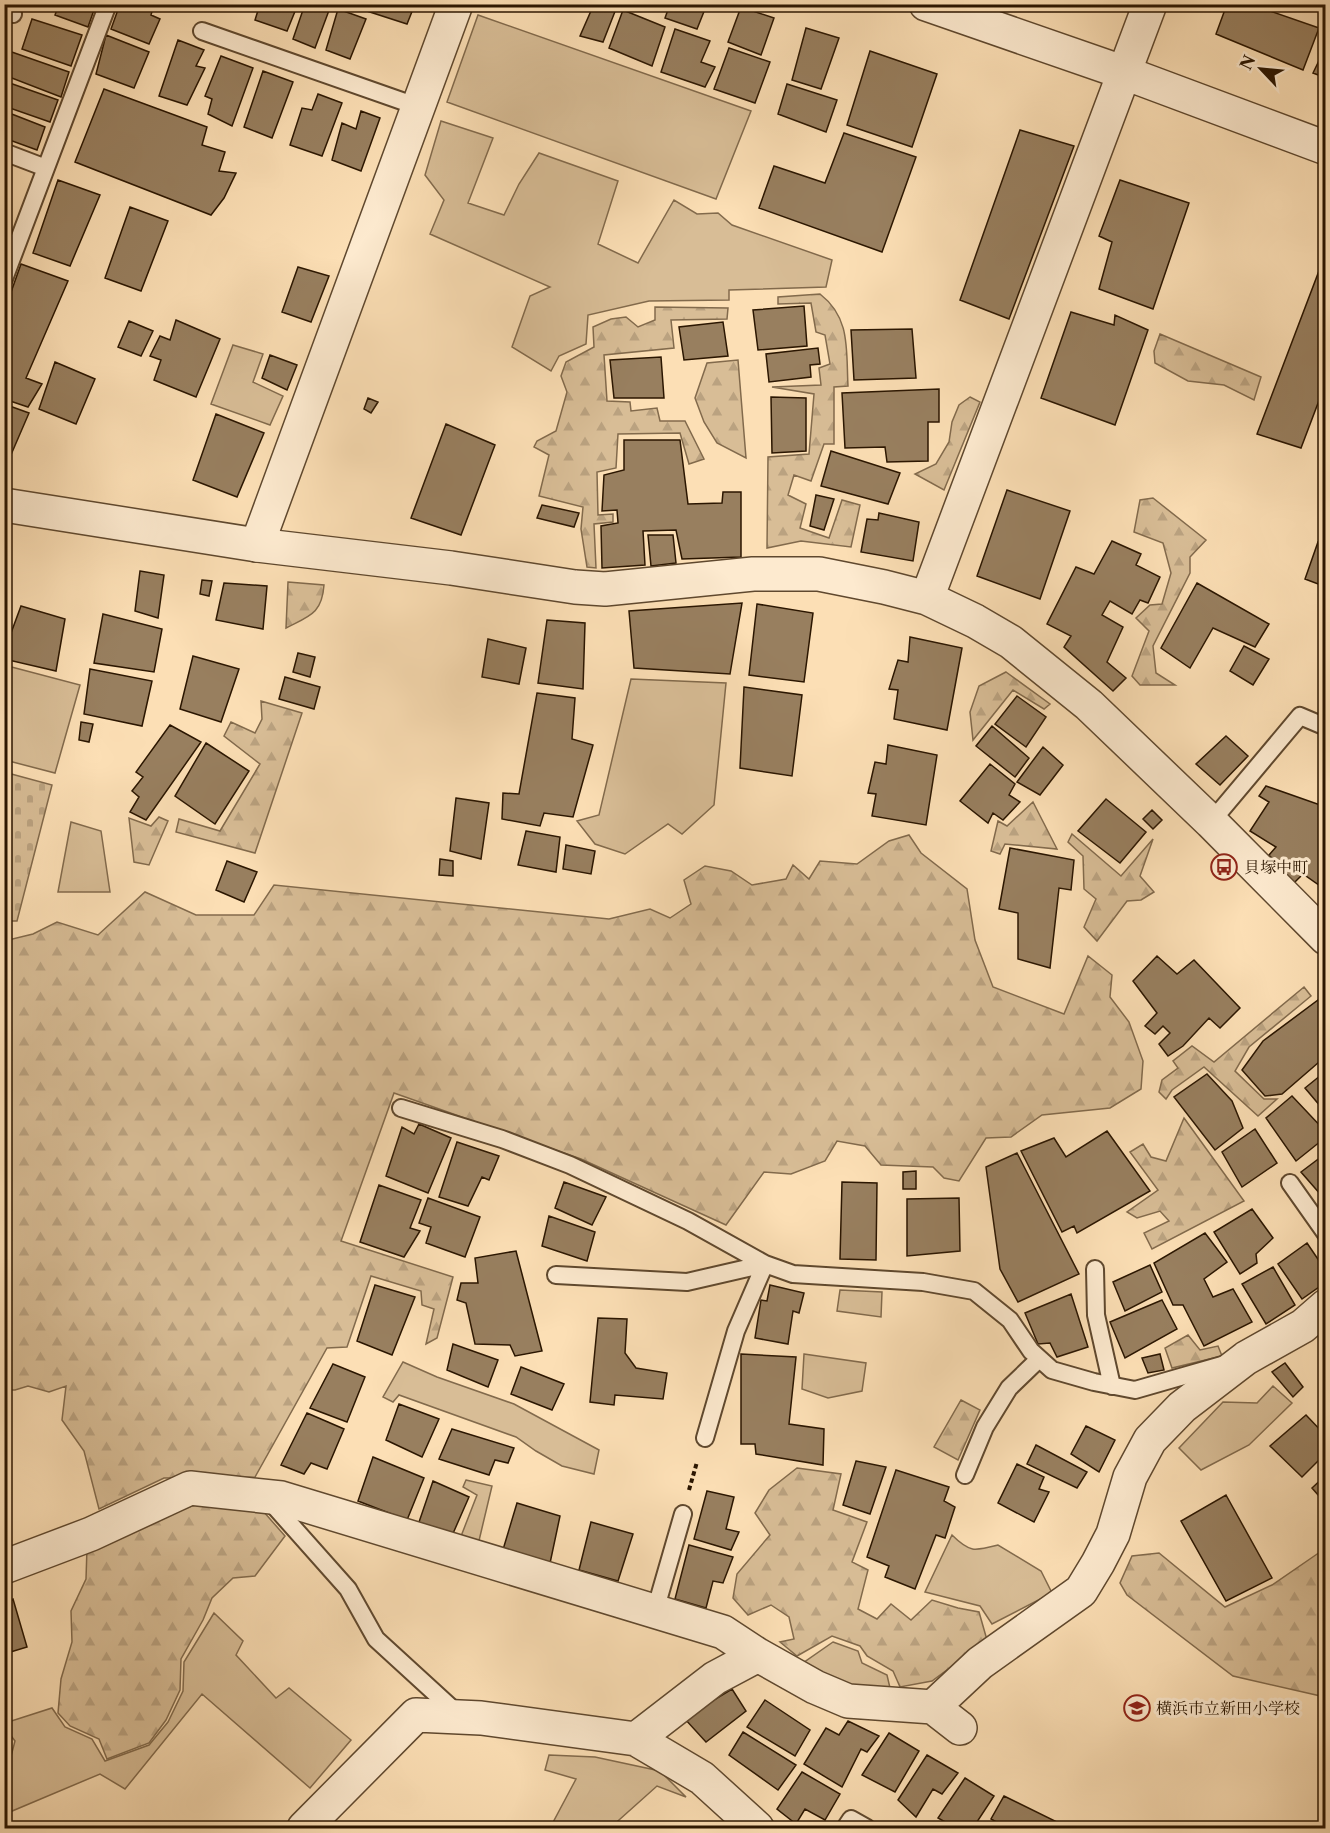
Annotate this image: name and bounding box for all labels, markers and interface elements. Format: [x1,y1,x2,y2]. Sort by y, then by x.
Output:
north arrow [1231,39,1291,99]
text: N [1235,52,1260,73]
bus stop icon: 貝塚中町 [1209,852,1239,882]
place label: 貝塚中町 [1244,857,1308,877]
school or university icon: 横浜市立新田小学校 [1122,1693,1152,1723]
place label: 横浜市立新田小学校 [1156,1698,1300,1718]

